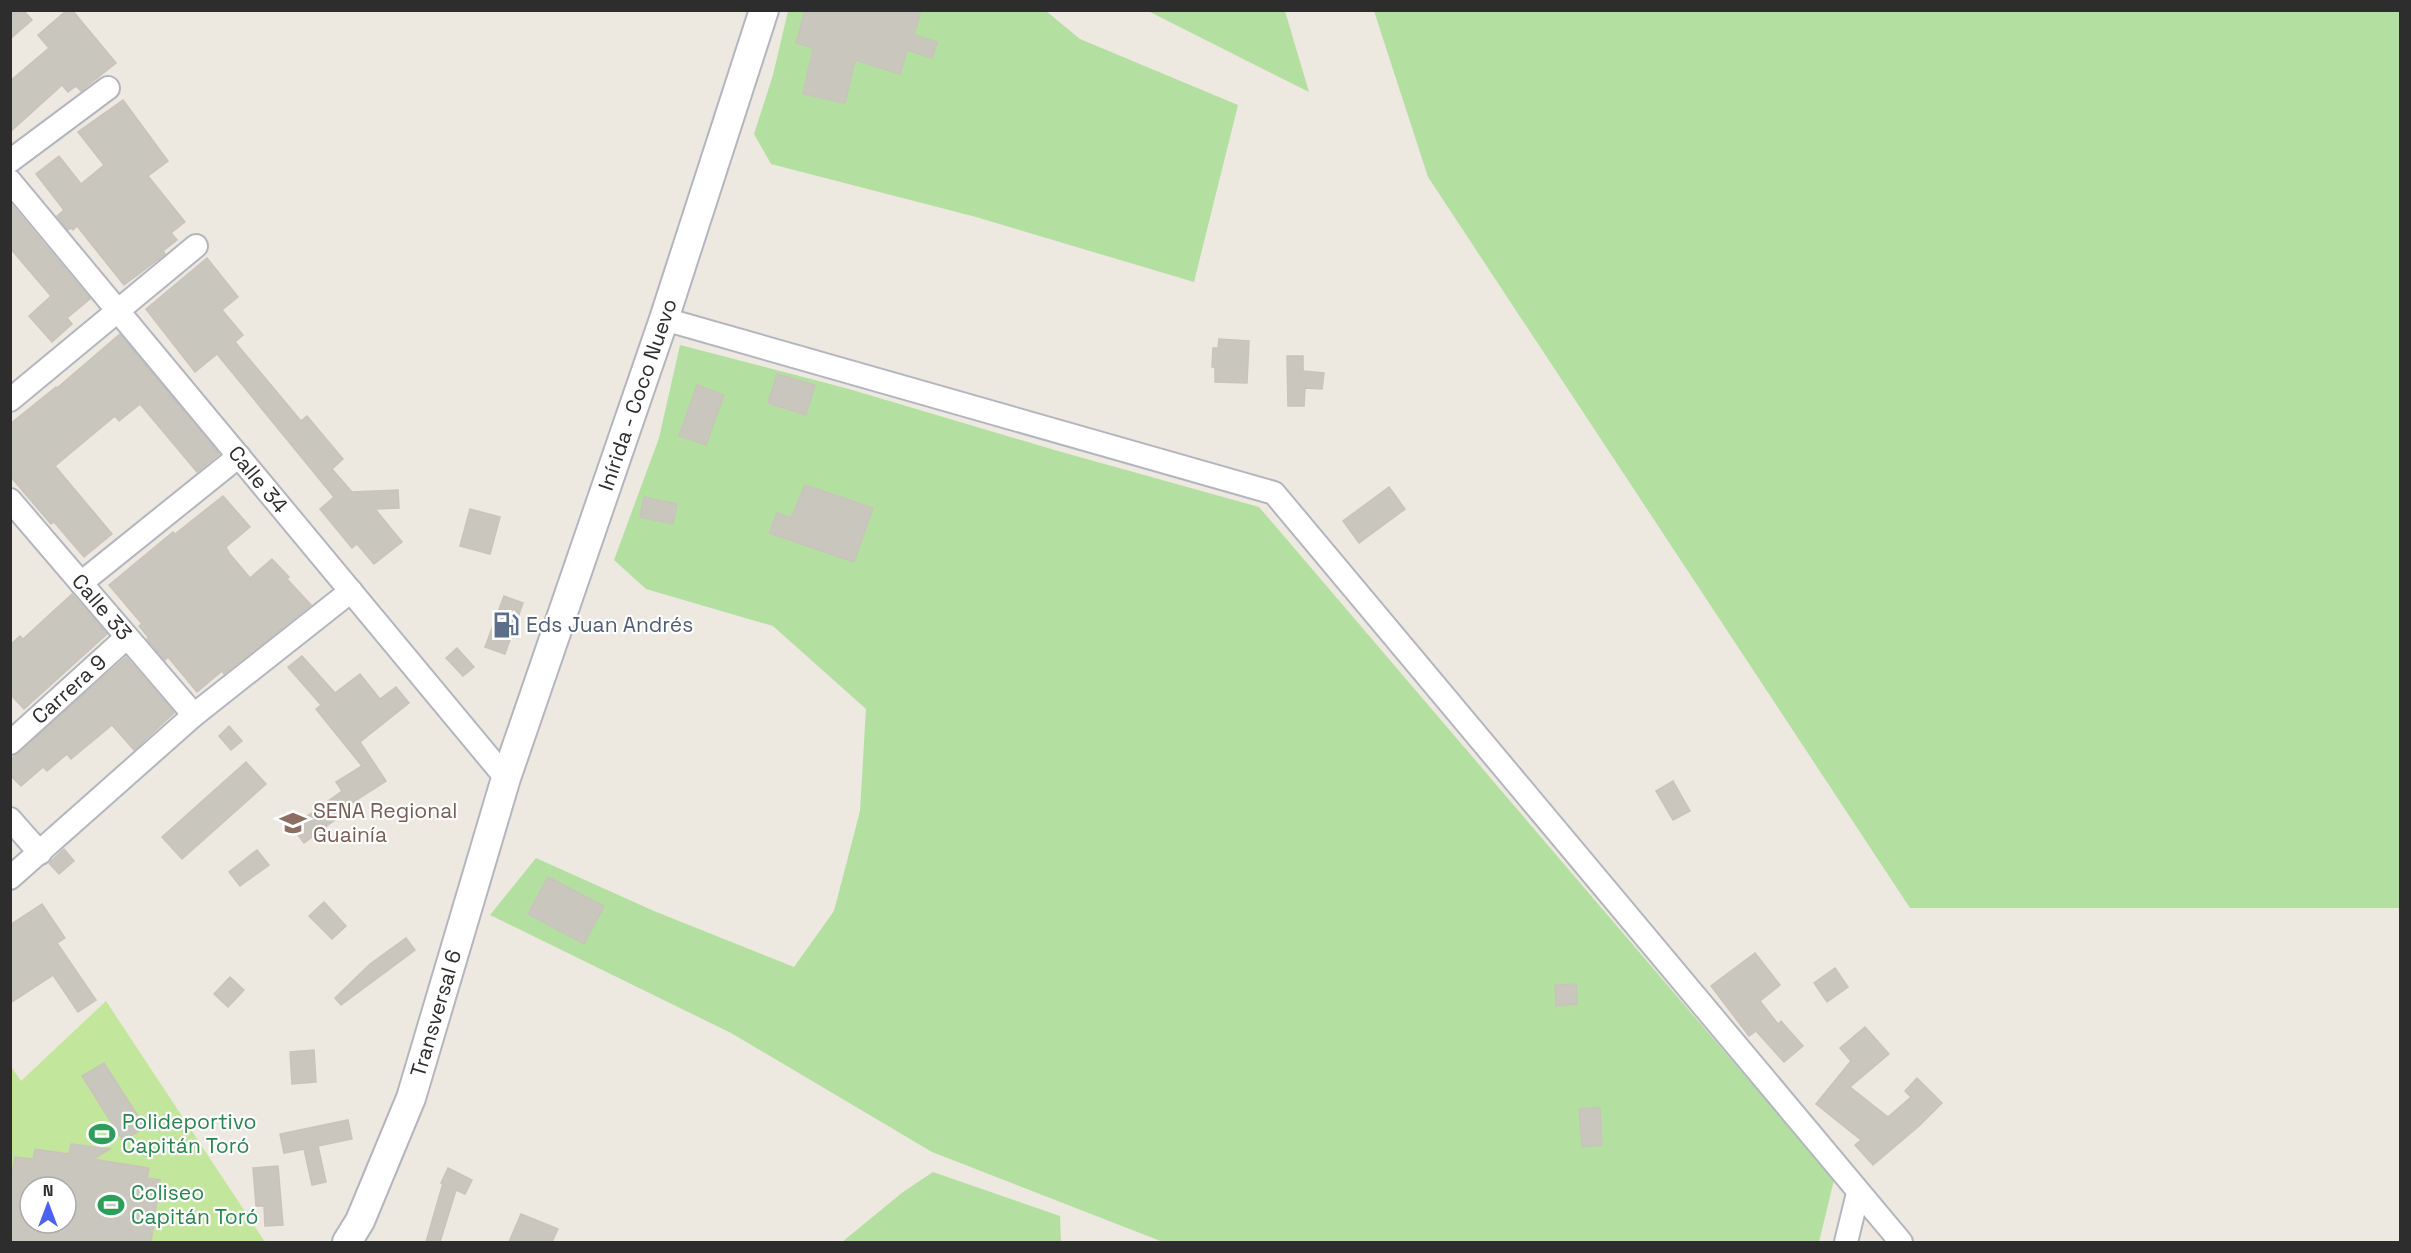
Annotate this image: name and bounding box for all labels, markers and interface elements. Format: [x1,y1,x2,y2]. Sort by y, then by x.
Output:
street label: Inírida - Coco Nuevo [592,295,683,494]
street label: Calle 34 [223,440,294,518]
street label: Calle 33 [66,568,138,646]
fuel station icon: Eds Juan Andrés [491,610,521,640]
place label: Eds Juan Andrés [526,611,693,638]
street label: Carrera 9 [26,648,112,730]
place label: SENA Regional Guainía [313,797,457,848]
school or university icon: SENA Regional Guainía [278,808,308,838]
street label: Transversal 6 [404,946,467,1080]
place label: Polideportivo Capitán Toró [122,1108,257,1159]
sports icon: Polideportivo Capitán Toró [87,1119,117,1149]
north arrow [18,1175,78,1235]
place label: Coliseo Capitán Toró [131,1179,258,1230]
text: N [43,1180,53,1201]
sports icon: Coliseo Capitán Toró [96,1190,126,1220]

